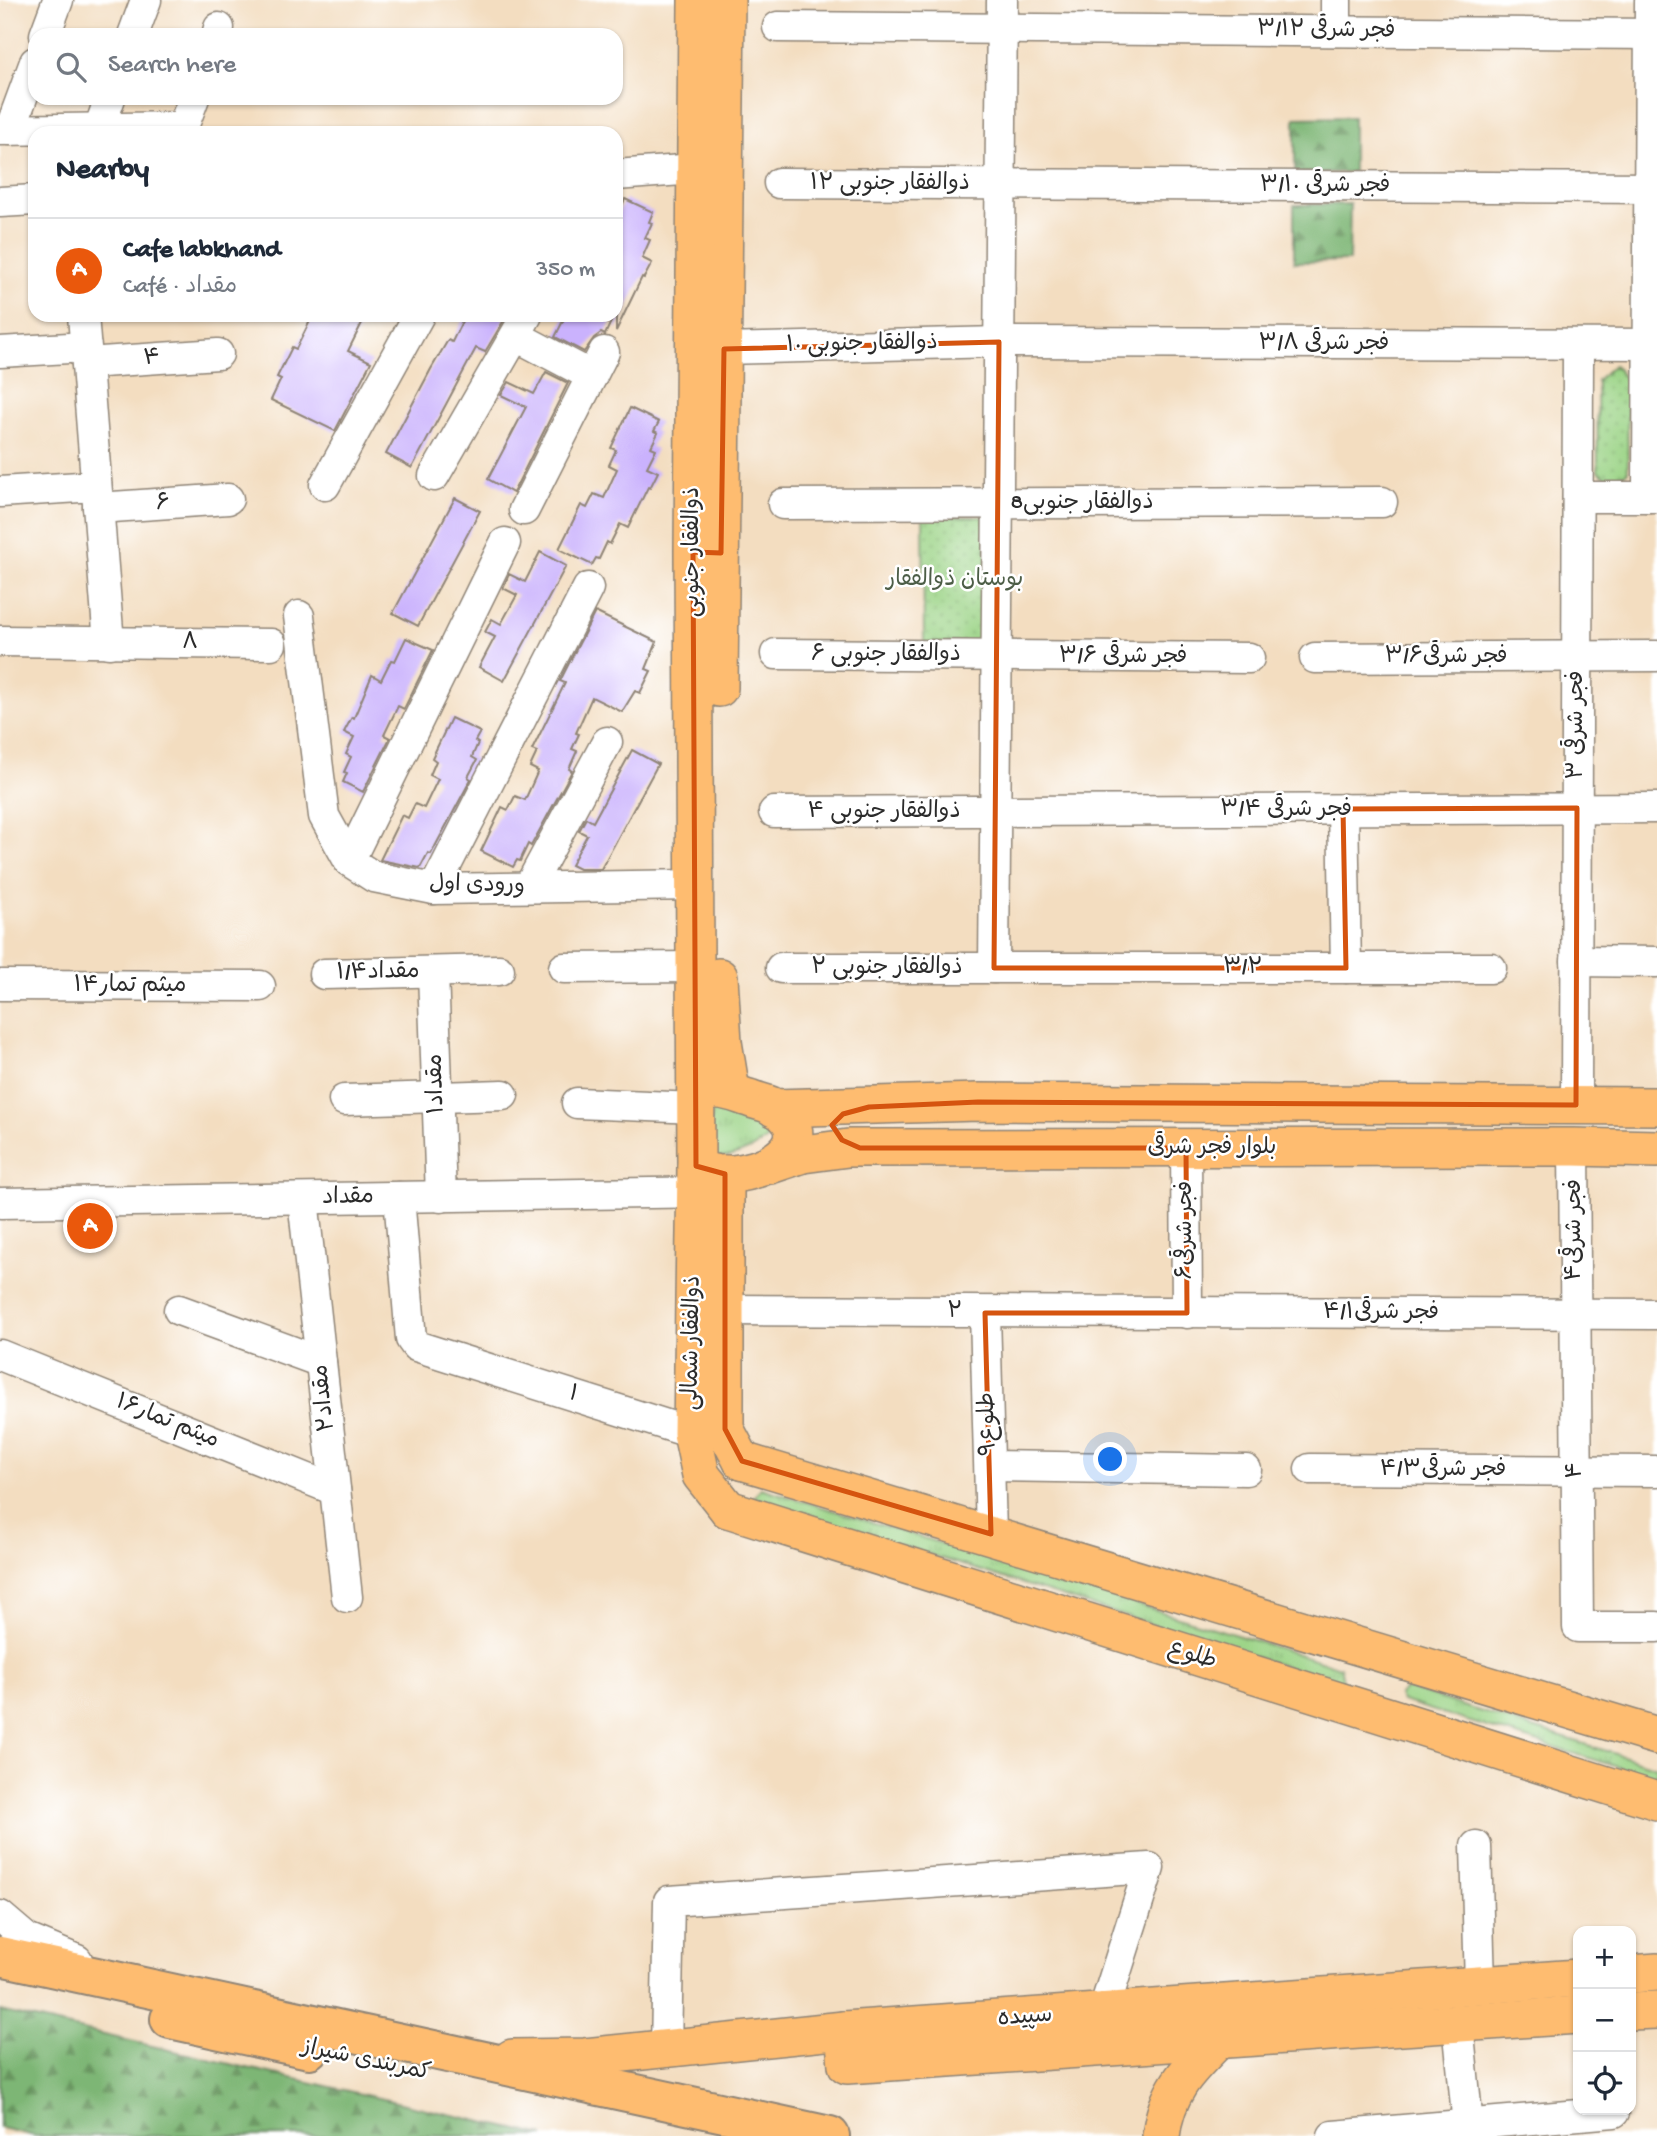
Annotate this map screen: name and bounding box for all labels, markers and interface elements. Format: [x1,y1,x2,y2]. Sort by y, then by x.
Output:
street label: ۳/۱۲ فجر شرقی [1256,12,1396,46]
search box [28,28,623,105]
icon: search [52,48,90,86]
text: Search here [108,51,236,82]
text: Nearby [56,154,149,189]
street label: ۳/۱۰ فجر شرقی [1260,169,1390,200]
street label: ۱۲ ذوالفقار جنوبی [810,171,970,198]
text: Cafe labkhand [123,236,281,267]
text: A [72,257,86,284]
text: 350 m [536,257,595,284]
text: Café · مقداد [123,274,237,301]
street label: ۳/۸ فجر شرقی [1259,327,1389,358]
street label: ۱۰ ذوالفقار جنوبی [786,330,938,360]
street label: ۴ [142,345,162,373]
street label: ذوالفقار جنوبی [680,487,707,617]
street label: ۶ [155,490,171,518]
street label: 8ذوالفقار جنوبی [1010,490,1154,517]
park label: بوستان ذوالفقار [884,567,1024,594]
street label: ۸ [182,630,198,657]
street label: ۳/۶ فجر شرقی [1059,640,1187,671]
street label: فجر شرقی۳/۶ [1384,640,1508,671]
street label: ۶ ذوالفقار جنوبی [811,642,961,669]
street label: ۳ فجر شرقی [1560,670,1591,780]
street label: ۳/۴ فجر شرقی [1220,793,1352,824]
street label: ۴ ذوالفقار جنوبی [807,799,961,826]
street label: ورودی اول [429,872,525,900]
street label: ۲ ذوالفقار جنوبی [811,955,963,982]
street label: ۳/۲ [1223,955,1263,982]
street label: مقداد۱/۴ [336,959,420,987]
street label: میثم تمار۱۴ [74,973,186,1001]
street label: مقداد۱ [422,1053,452,1115]
street label: بلوار فجر شرقی [1147,1131,1277,1162]
street label: فجر شرقی۴ [1558,1179,1589,1281]
street label: فجر شرقی۶ [1169,1181,1200,1279]
street label: مقداد [322,1184,374,1212]
pin: A [67,1200,113,1252]
street label: ذوالفقار شمالی [678,1275,708,1411]
street label: فجر شرقی۴/۱ [1323,1296,1439,1327]
street label: ۲ [947,1299,963,1326]
street label: مقداد۲ [308,1363,342,1433]
street label: ۱ [565,1381,581,1409]
street label: میثم تمار۱۶ [111,1389,223,1456]
street label: طلوع۹ [974,1392,1004,1456]
your location [1093,1442,1127,1476]
street label: فجر شرقی۴/۳ [1380,1453,1506,1484]
street label: ۴ [1563,1461,1590,1479]
street label: طلوع [1164,1636,1220,1676]
map controls [1573,1926,1636,2115]
button: + [1573,1926,1636,1989]
button: − [1573,1989,1636,2052]
street label: سپیده [997,2003,1053,2033]
street label: کمربندی شیراز [297,2034,433,2088]
button: locate [1573,2052,1636,2115]

